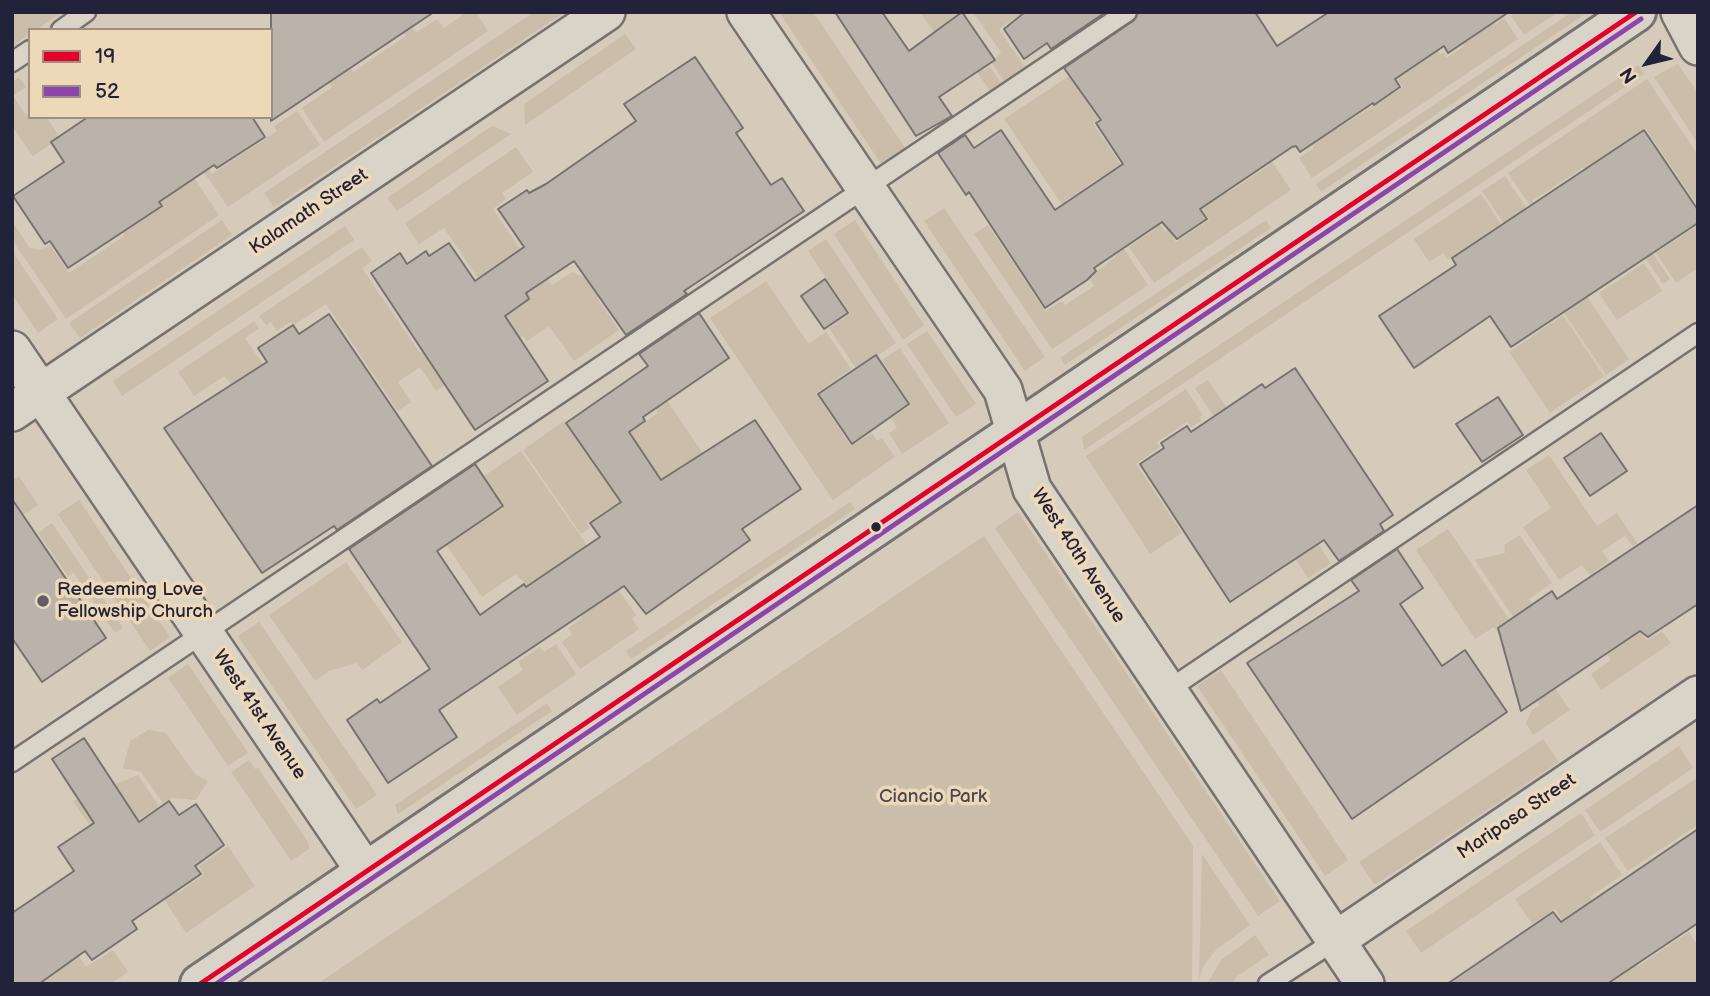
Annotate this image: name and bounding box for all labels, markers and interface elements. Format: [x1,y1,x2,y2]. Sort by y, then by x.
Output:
legend [28,28,273,119]
north arrow [1612,28,1682,98]
text: 19 [95,44,115,69]
text: N [1616,63,1643,87]
text: 52 [95,79,119,104]
street label: Kalamath Street [246,164,372,260]
street label: West 40th Avenue [1026,484,1130,628]
unlabelled marker [869,520,883,534]
place label: Redeeming Love Fellowship Church [57,579,213,623]
marker: Redeeming Love Fellowship Church [35,593,51,609]
street label: West 41st Avenue [207,646,311,784]
street label: Mariposa Street [1454,769,1580,865]
park label: Ciancio Park [879,786,987,808]

